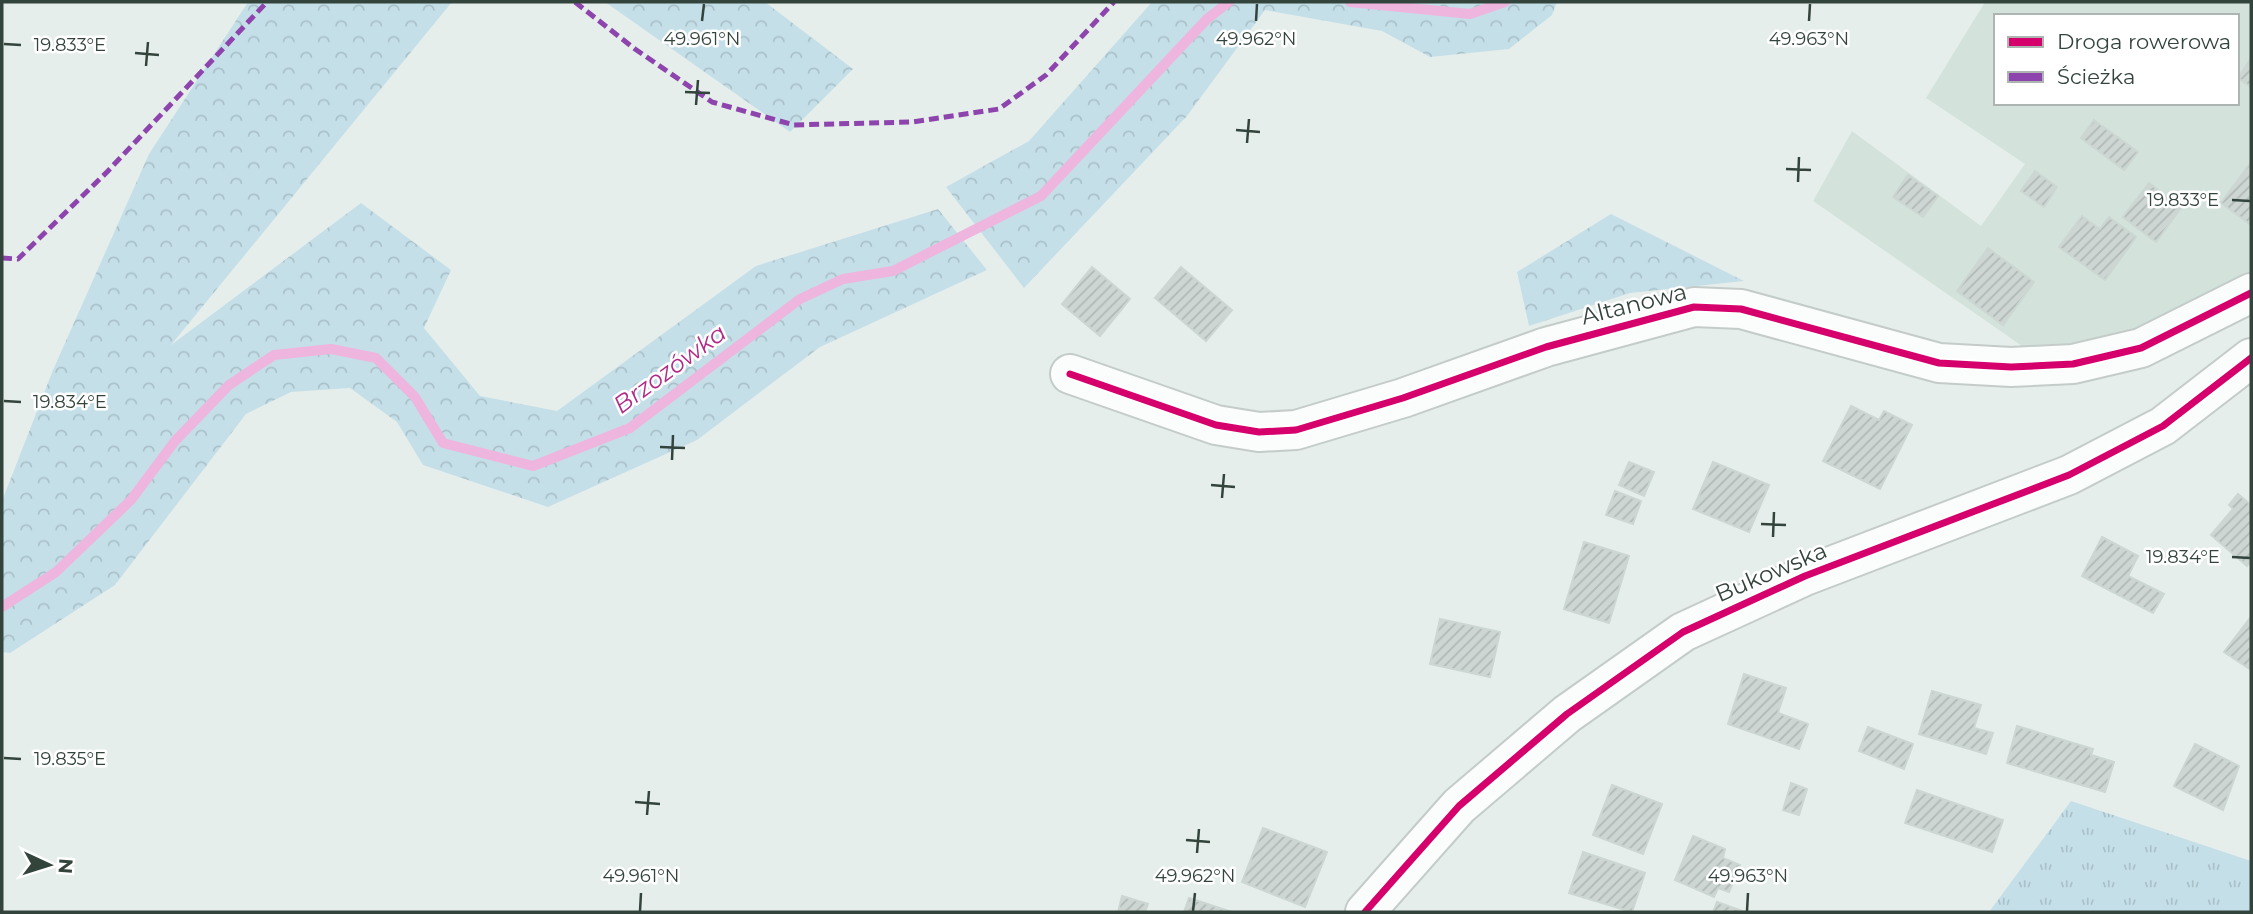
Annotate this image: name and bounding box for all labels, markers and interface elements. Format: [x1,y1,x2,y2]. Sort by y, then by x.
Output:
legend [1994,14,2239,105]
text: 49.961°N [664,28,740,50]
text: 49.962°N [1216,28,1296,50]
text: 49.963°N [1769,28,1849,50]
text: Droga rowerowa [2057,29,2231,54]
text: 19.833°E [34,34,106,56]
text: Ścieżka [2057,64,2135,89]
text: 19.833°E [2147,189,2219,211]
street label: Altanowa [1578,277,1690,331]
water label: Brzozówka [608,318,732,419]
text: 19.834°E [33,391,107,413]
street label: Bukowska [1711,536,1831,608]
text: 19.834°E [2146,546,2220,568]
text: 19.835°E [34,748,106,770]
north arrow [14,830,84,900]
text: N [53,858,77,875]
text: 49.961°N [603,865,679,887]
text: 49.962°N [1155,865,1235,887]
text: 49.963°N [1708,865,1788,887]

